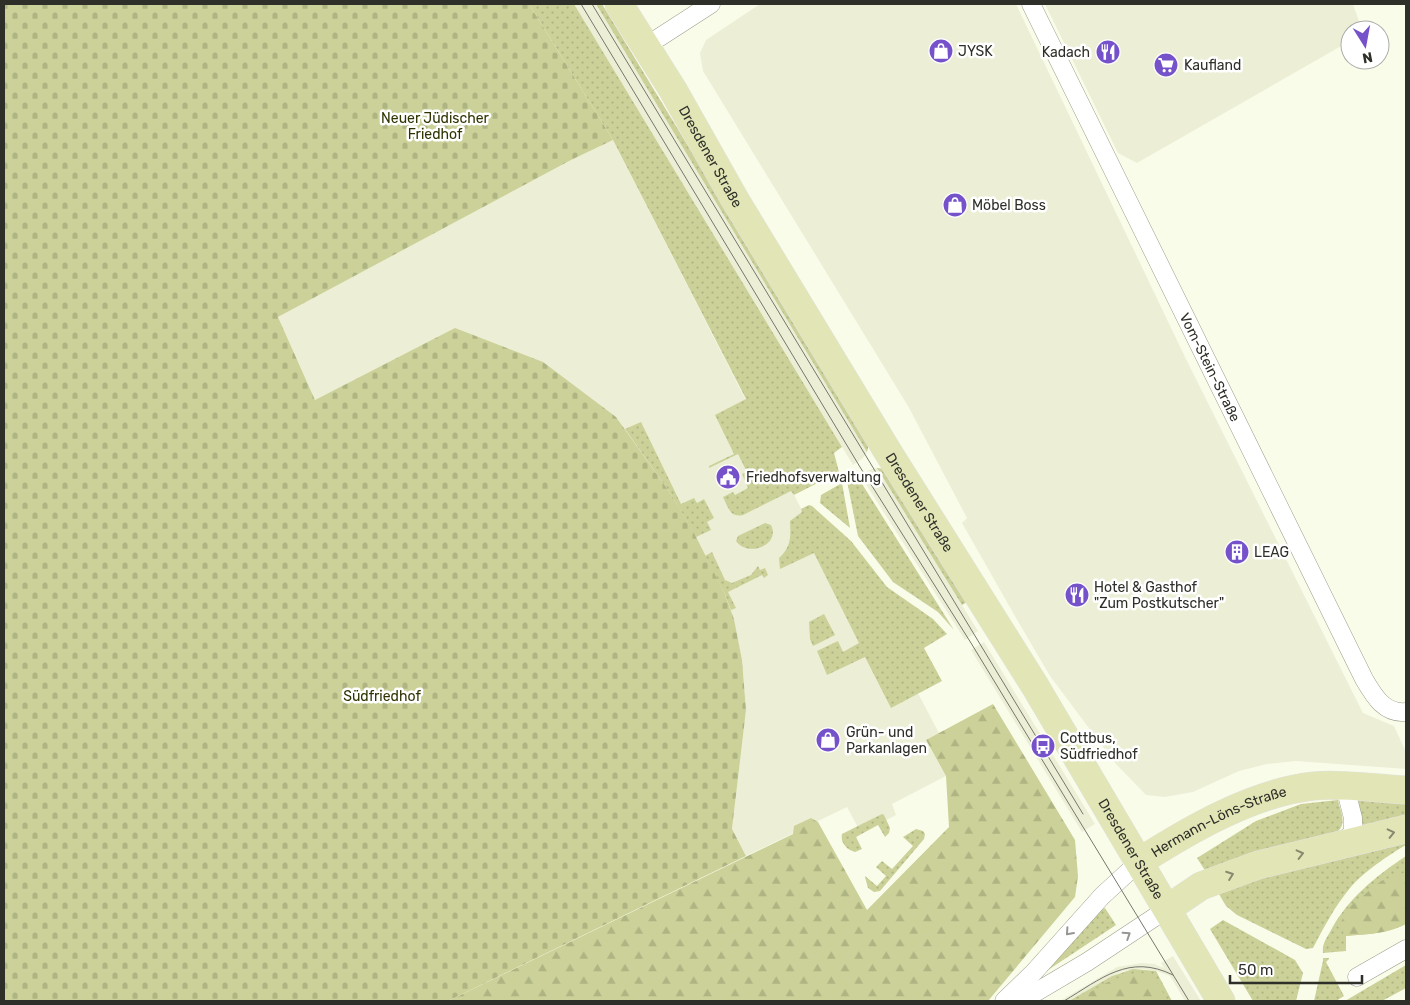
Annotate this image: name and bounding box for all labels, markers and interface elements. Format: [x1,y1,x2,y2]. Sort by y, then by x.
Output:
north arrow [1340,20,1390,70]
shop icon: JYSK [928,38,954,64]
restaurant icon: Kadach [1095,39,1121,65]
place label: JYSK [958,43,993,60]
place label: Kadach [1042,44,1090,61]
text: N [1361,48,1374,67]
supermarket icon: Kaufland [1153,52,1179,78]
place label: Kaufland [1184,57,1241,74]
street label: Dresdener Straße [675,103,746,211]
park label: Neuer Jüdischer Friedhof [381,110,490,143]
shop icon: Möbel Boss [942,192,968,218]
place label: Möbel Boss [972,197,1046,214]
street label: Vom-Stein-Straße [1176,310,1244,425]
street label: Dresdener Straße [882,449,957,555]
public building icon: Friedhofsverwaltung [715,464,741,490]
place label: Friedhofsverwaltung [746,469,881,486]
building icon: LEAG [1224,539,1250,565]
place label: LEAG [1254,544,1289,561]
place label: Hotel & Gasthof "Zum Postkutscher" [1094,579,1224,612]
restaurant icon: Hotel & Gasthof "Zum Postkutscher" [1064,582,1090,608]
park label: Südfriedhof [343,688,421,705]
place label: Grün- und Parkanlagen [846,724,927,757]
shop icon: Grün- und Parkanlagen [815,727,841,753]
place label: Cottbus, Südfriedhof [1060,730,1138,763]
bus stop icon: Cottbus, Südfriedhof [1030,733,1056,759]
street label: Hermann-Löns-Straße [1148,783,1288,861]
street label: Dresdener Straße [1095,795,1168,902]
one-way arrow [1386,828,1395,839]
one-way arrow [1295,849,1304,860]
one-way arrow [1225,871,1233,881]
one-way arrow [1066,927,1075,936]
one-way arrow [1121,932,1130,941]
scale bar [1230,952,1362,984]
text: 50 m [1238,961,1273,979]

